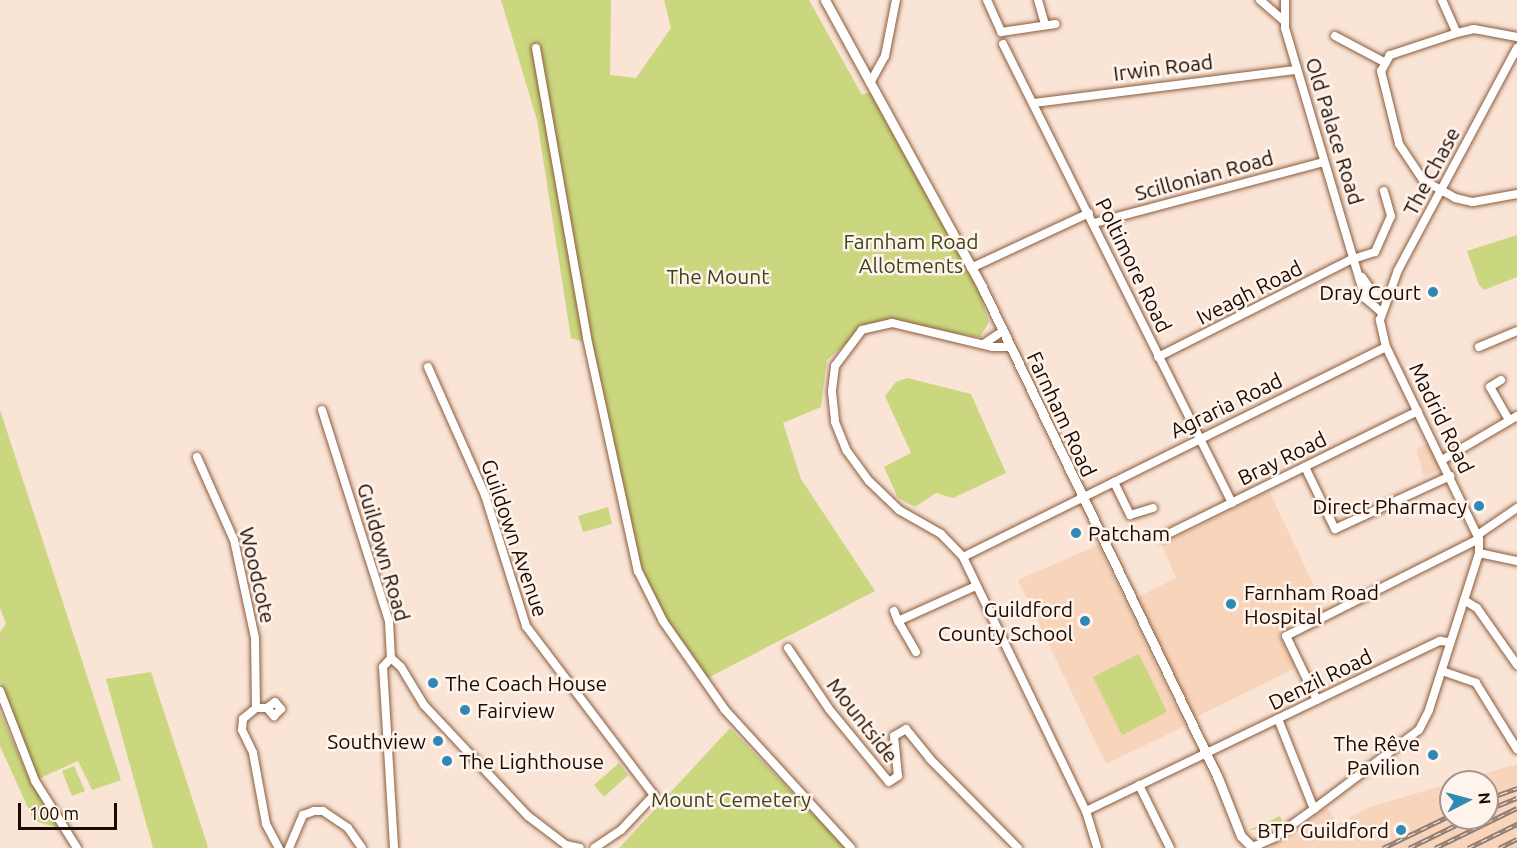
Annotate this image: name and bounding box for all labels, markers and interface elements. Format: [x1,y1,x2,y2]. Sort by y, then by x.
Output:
street label: Irwin Road [1112,48,1214,86]
street label: Old Palace Road [1301,54,1369,208]
street label: The Chase [1397,123,1465,219]
street label: Scillonian Road [1132,144,1276,206]
street label: Poltimore Road [1091,194,1177,336]
park label: Farnham Road Allotments [843,228,979,278]
street label: Iveagh Road [1192,255,1306,329]
park label: The Mount [667,263,769,289]
place label: Dray Court [1319,279,1421,305]
marker: Dray Court [1426,285,1440,299]
street label: Farnham Road [1022,347,1102,481]
street label: Madrid Road [1404,359,1480,477]
street label: Agraria Road [1166,367,1286,443]
street label: Bray Road [1234,426,1330,490]
street label: Guildown Avenue [476,456,554,620]
street label: Guildown Road [352,480,416,624]
place label: Direct Pharmacy [1312,493,1467,519]
marker: Direct Pharmacy [1472,499,1486,513]
place label: Patcham [1088,520,1170,546]
street label: Woodcote [235,525,281,625]
marker: Patcham [1069,526,1083,540]
place label: Farnham Road Hospital [1244,579,1379,629]
marker: Farnham Road Hospital [1222,595,1240,613]
place label: Guildford County School [938,596,1073,646]
marker: Guildford County School [1078,614,1092,628]
street label: Denzil Road [1264,643,1376,715]
place label: The Coach House [445,670,607,696]
street label: Mountside [822,673,904,767]
marker: The Coach House [426,676,440,690]
place label: Fairview [477,697,555,723]
marker: Fairview [458,703,472,717]
place label: Southview [327,728,426,754]
place label: The Rêve Pavilion [1334,730,1420,780]
marker: Southview [431,734,445,748]
marker: The Rêve Pavilion [1424,746,1442,764]
place label: The Lighthouse [459,748,604,774]
marker: The Lighthouse [440,754,454,768]
north arrow [1439,770,1499,830]
park label: Mount Cemetery [651,786,811,812]
scale bar [21,791,120,829]
text: N [1475,791,1494,805]
text: 100 m [29,803,79,823]
place label: BTP Guildford [1257,817,1389,843]
marker: BTP Guildford [1394,823,1408,837]

